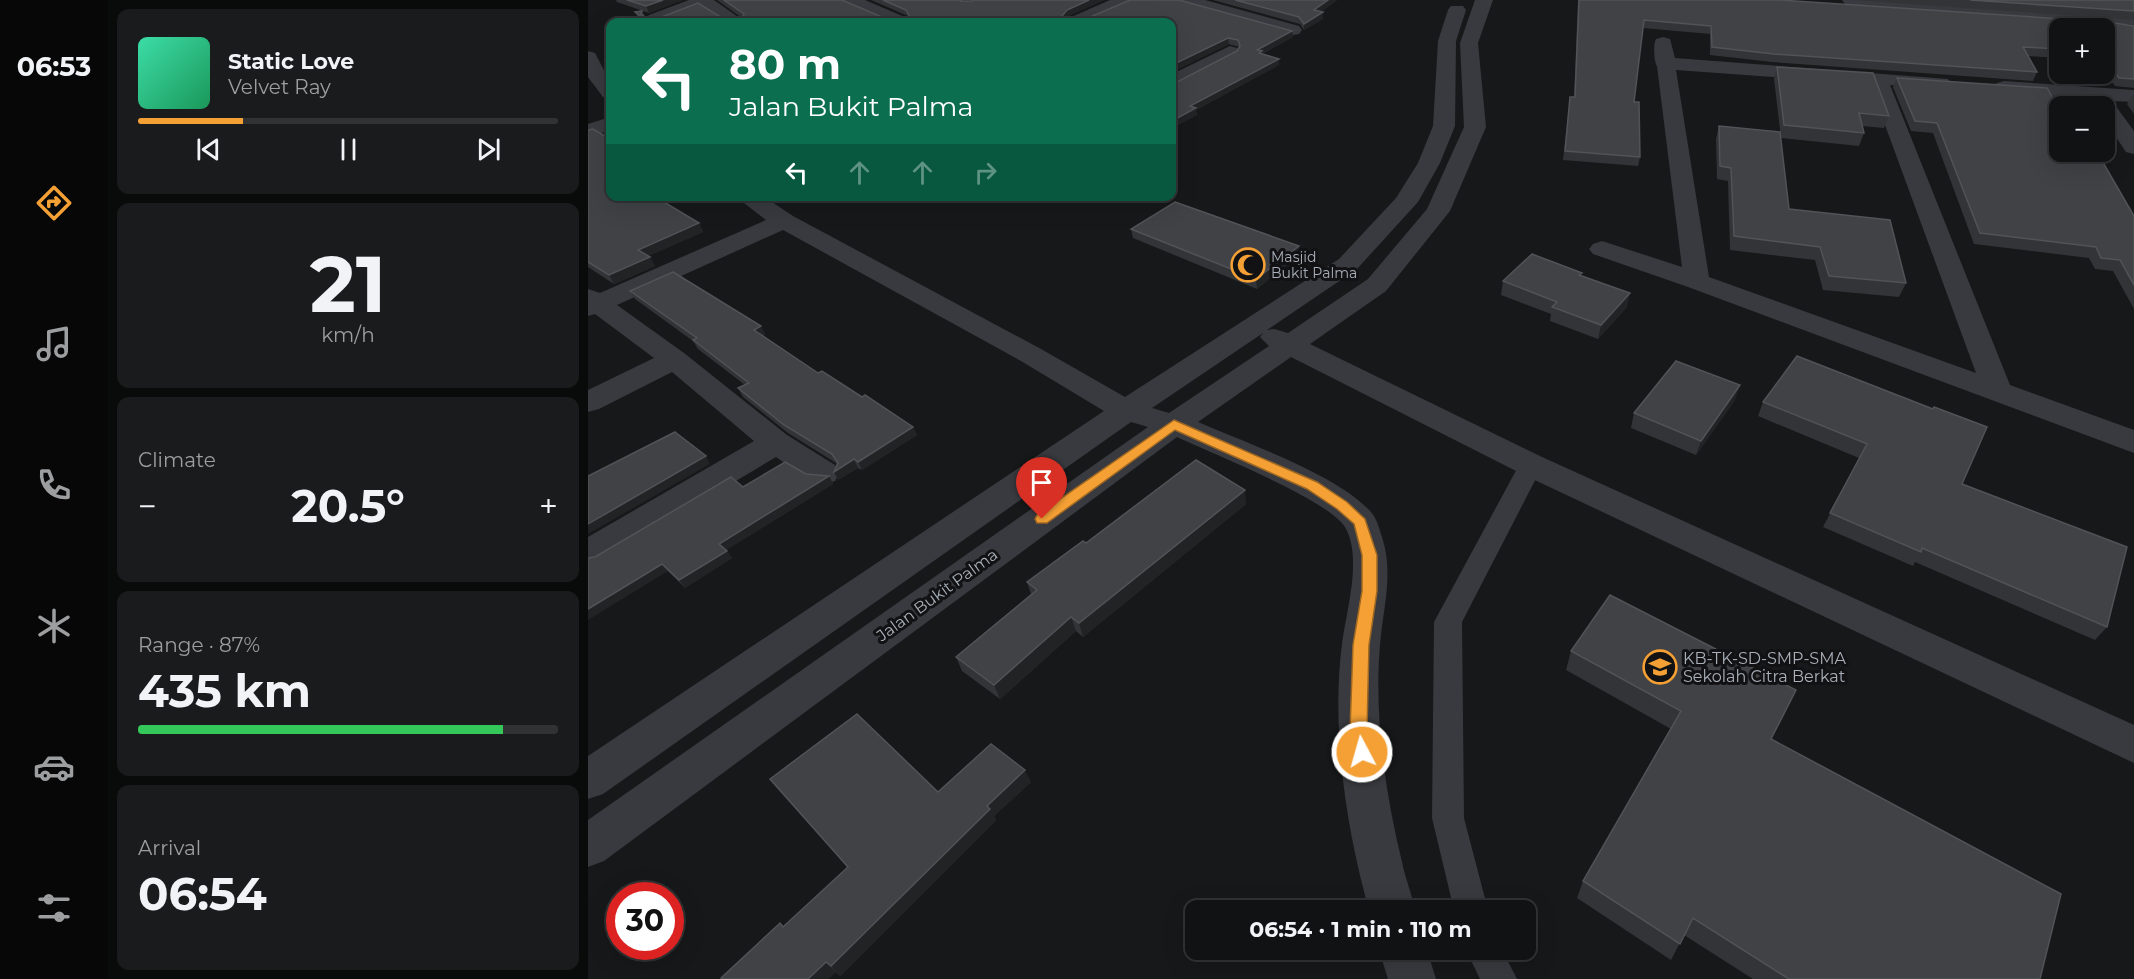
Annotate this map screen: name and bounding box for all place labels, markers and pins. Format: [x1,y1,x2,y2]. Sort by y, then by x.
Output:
mosque icon: Masjid Bukit Palma [1230,247,1266,283]
place label: Masjid Bukit Palma [1271,248,1357,282]
pin [1016,457,1067,519]
school or university icon: KB-TK-SD-SMP-SMA Sekolah Citra Berkat [1642,649,1678,685]
place label: KB-TK-SD-SMP-SMA Sekolah Citra Berkat [1683,649,1846,686]

